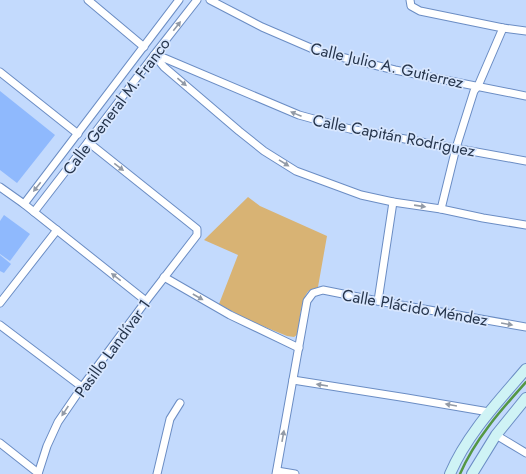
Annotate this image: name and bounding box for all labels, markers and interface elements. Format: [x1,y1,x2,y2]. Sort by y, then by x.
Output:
one-way arrow [173,20,182,31]
street label: Calle General M. Franco [57,33,176,180]
street label: Calle Julio A. Gutierrez [308,37,466,94]
one-way arrow [176,78,187,87]
street label: Calle Capitán Rodríguez [311,108,478,163]
one-way arrow [290,110,302,116]
one-way arrow [278,159,289,166]
one-way arrow [114,162,124,171]
one-way arrow [33,181,41,192]
one-way arrow [414,203,426,209]
one-way arrow [110,272,121,281]
street label: Calle Plácido Méndez [340,283,490,332]
one-way arrow [192,293,204,300]
street label: Pasillo Landívar 1 [69,294,156,402]
one-way arrow [501,321,513,327]
one-way arrow [316,382,328,388]
one-way arrow [445,402,457,408]
one-way arrow [62,405,69,417]
one-way arrow [280,430,286,442]

